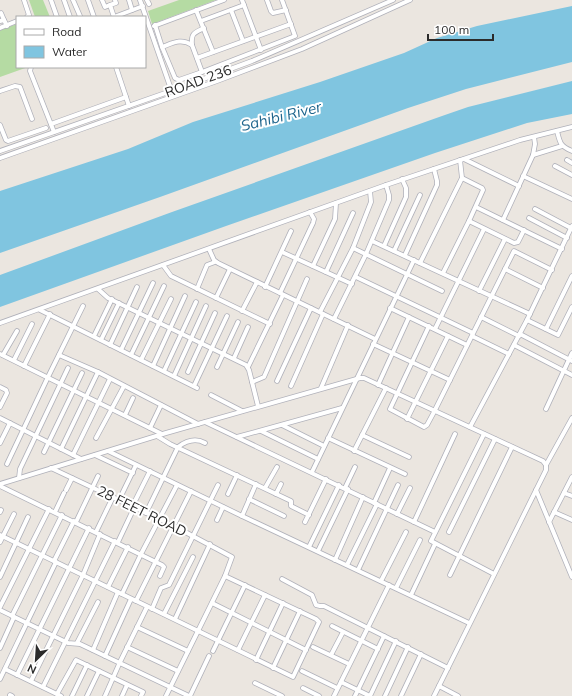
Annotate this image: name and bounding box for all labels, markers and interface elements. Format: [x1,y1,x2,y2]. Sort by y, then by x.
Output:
legend [16,16,146,68]
scale bar [428,16,493,42]
text: 100 m [434,22,469,37]
text: Road [52,24,81,39]
text: Water [52,44,88,59]
street label: ROAD 236 [162,61,234,101]
water label: Sahibi River [239,97,324,135]
street label: 28 FEET ROAD [94,481,190,541]
north arrow [16,640,56,680]
text: N [25,661,38,677]

